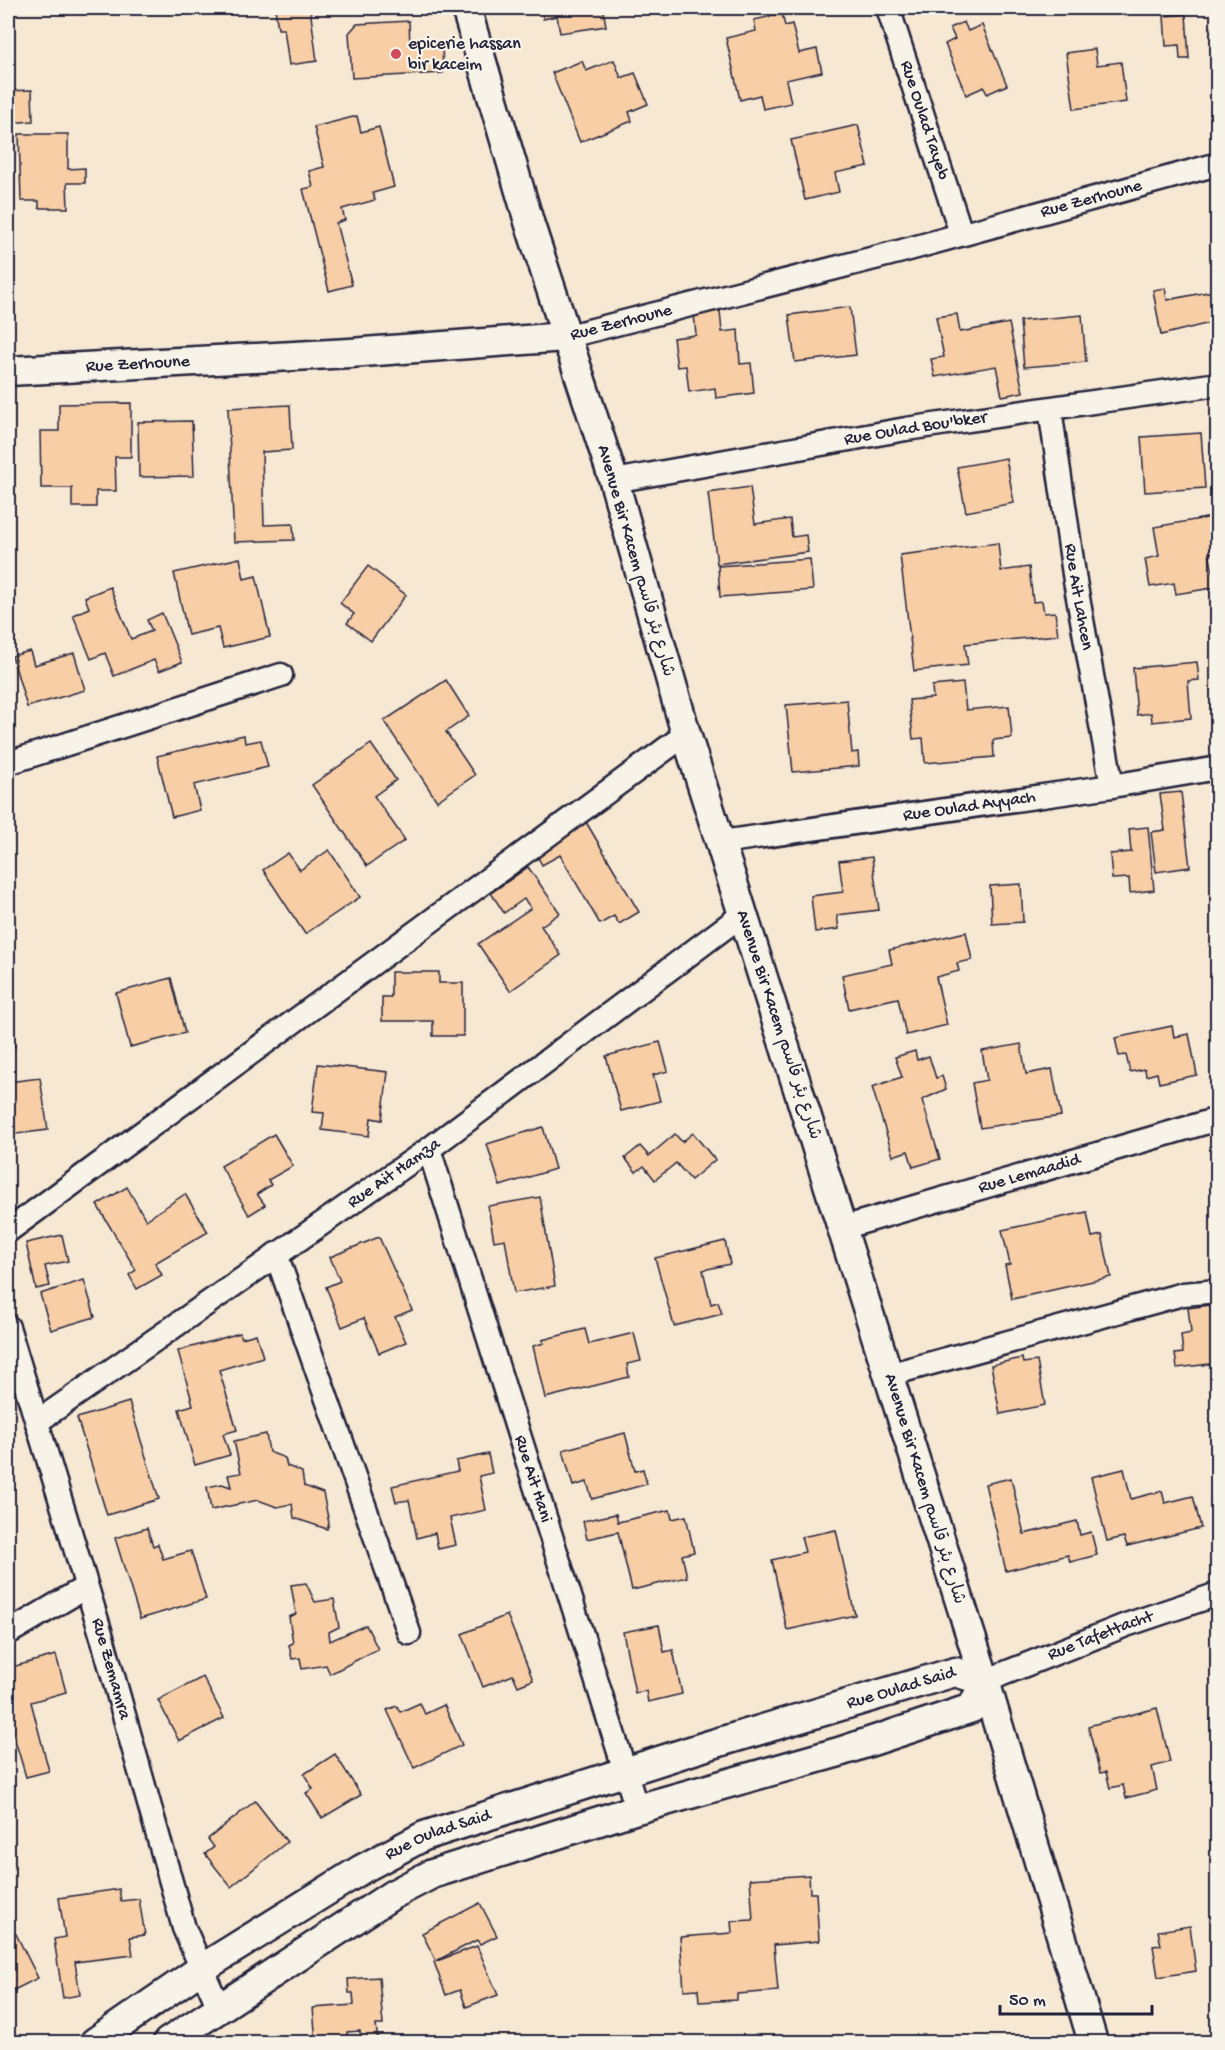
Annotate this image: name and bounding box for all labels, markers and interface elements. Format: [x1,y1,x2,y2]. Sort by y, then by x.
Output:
place label: epicerie hassan bir kaceim [408,34,521,76]
marker: epicerie hassan bir kaceim [389,47,403,61]
street label: Rue Oulad Tayeb [895,58,954,183]
street label: Rue Zerhoune [1038,175,1145,223]
street label: Rue Zerhoune [568,299,675,346]
street label: Rue Zerhoune [85,351,191,377]
street label: Rue Oulad Bou'bker [842,407,990,450]
street label: Avenue Bir Kacem شارع بئر قاسم [591,443,678,680]
street label: Rue Ait Lahcen [1059,542,1098,652]
street label: Rue Oulad Ayyach [902,787,1037,826]
street label: Avenue Bir Kacem شارع بئر قاسم [730,908,825,1143]
street label: Rue Ait Hamza [343,1133,445,1213]
street label: Rue Lemaadid [976,1149,1084,1198]
street label: Avenue Bir Kacem شارع بئر قاسم [878,1371,969,1607]
street label: Rue Ait Hani [509,1433,557,1525]
street label: Rue Tafettacht [1045,1606,1157,1665]
street label: Rue Zemamra [86,1616,135,1723]
street label: Rue Oulad Said [844,1662,959,1714]
street label: Rue Oulad Said [381,1804,495,1865]
scale bar [1000,1978,1152,2016]
text: 50 m [1009,1991,1046,2012]

